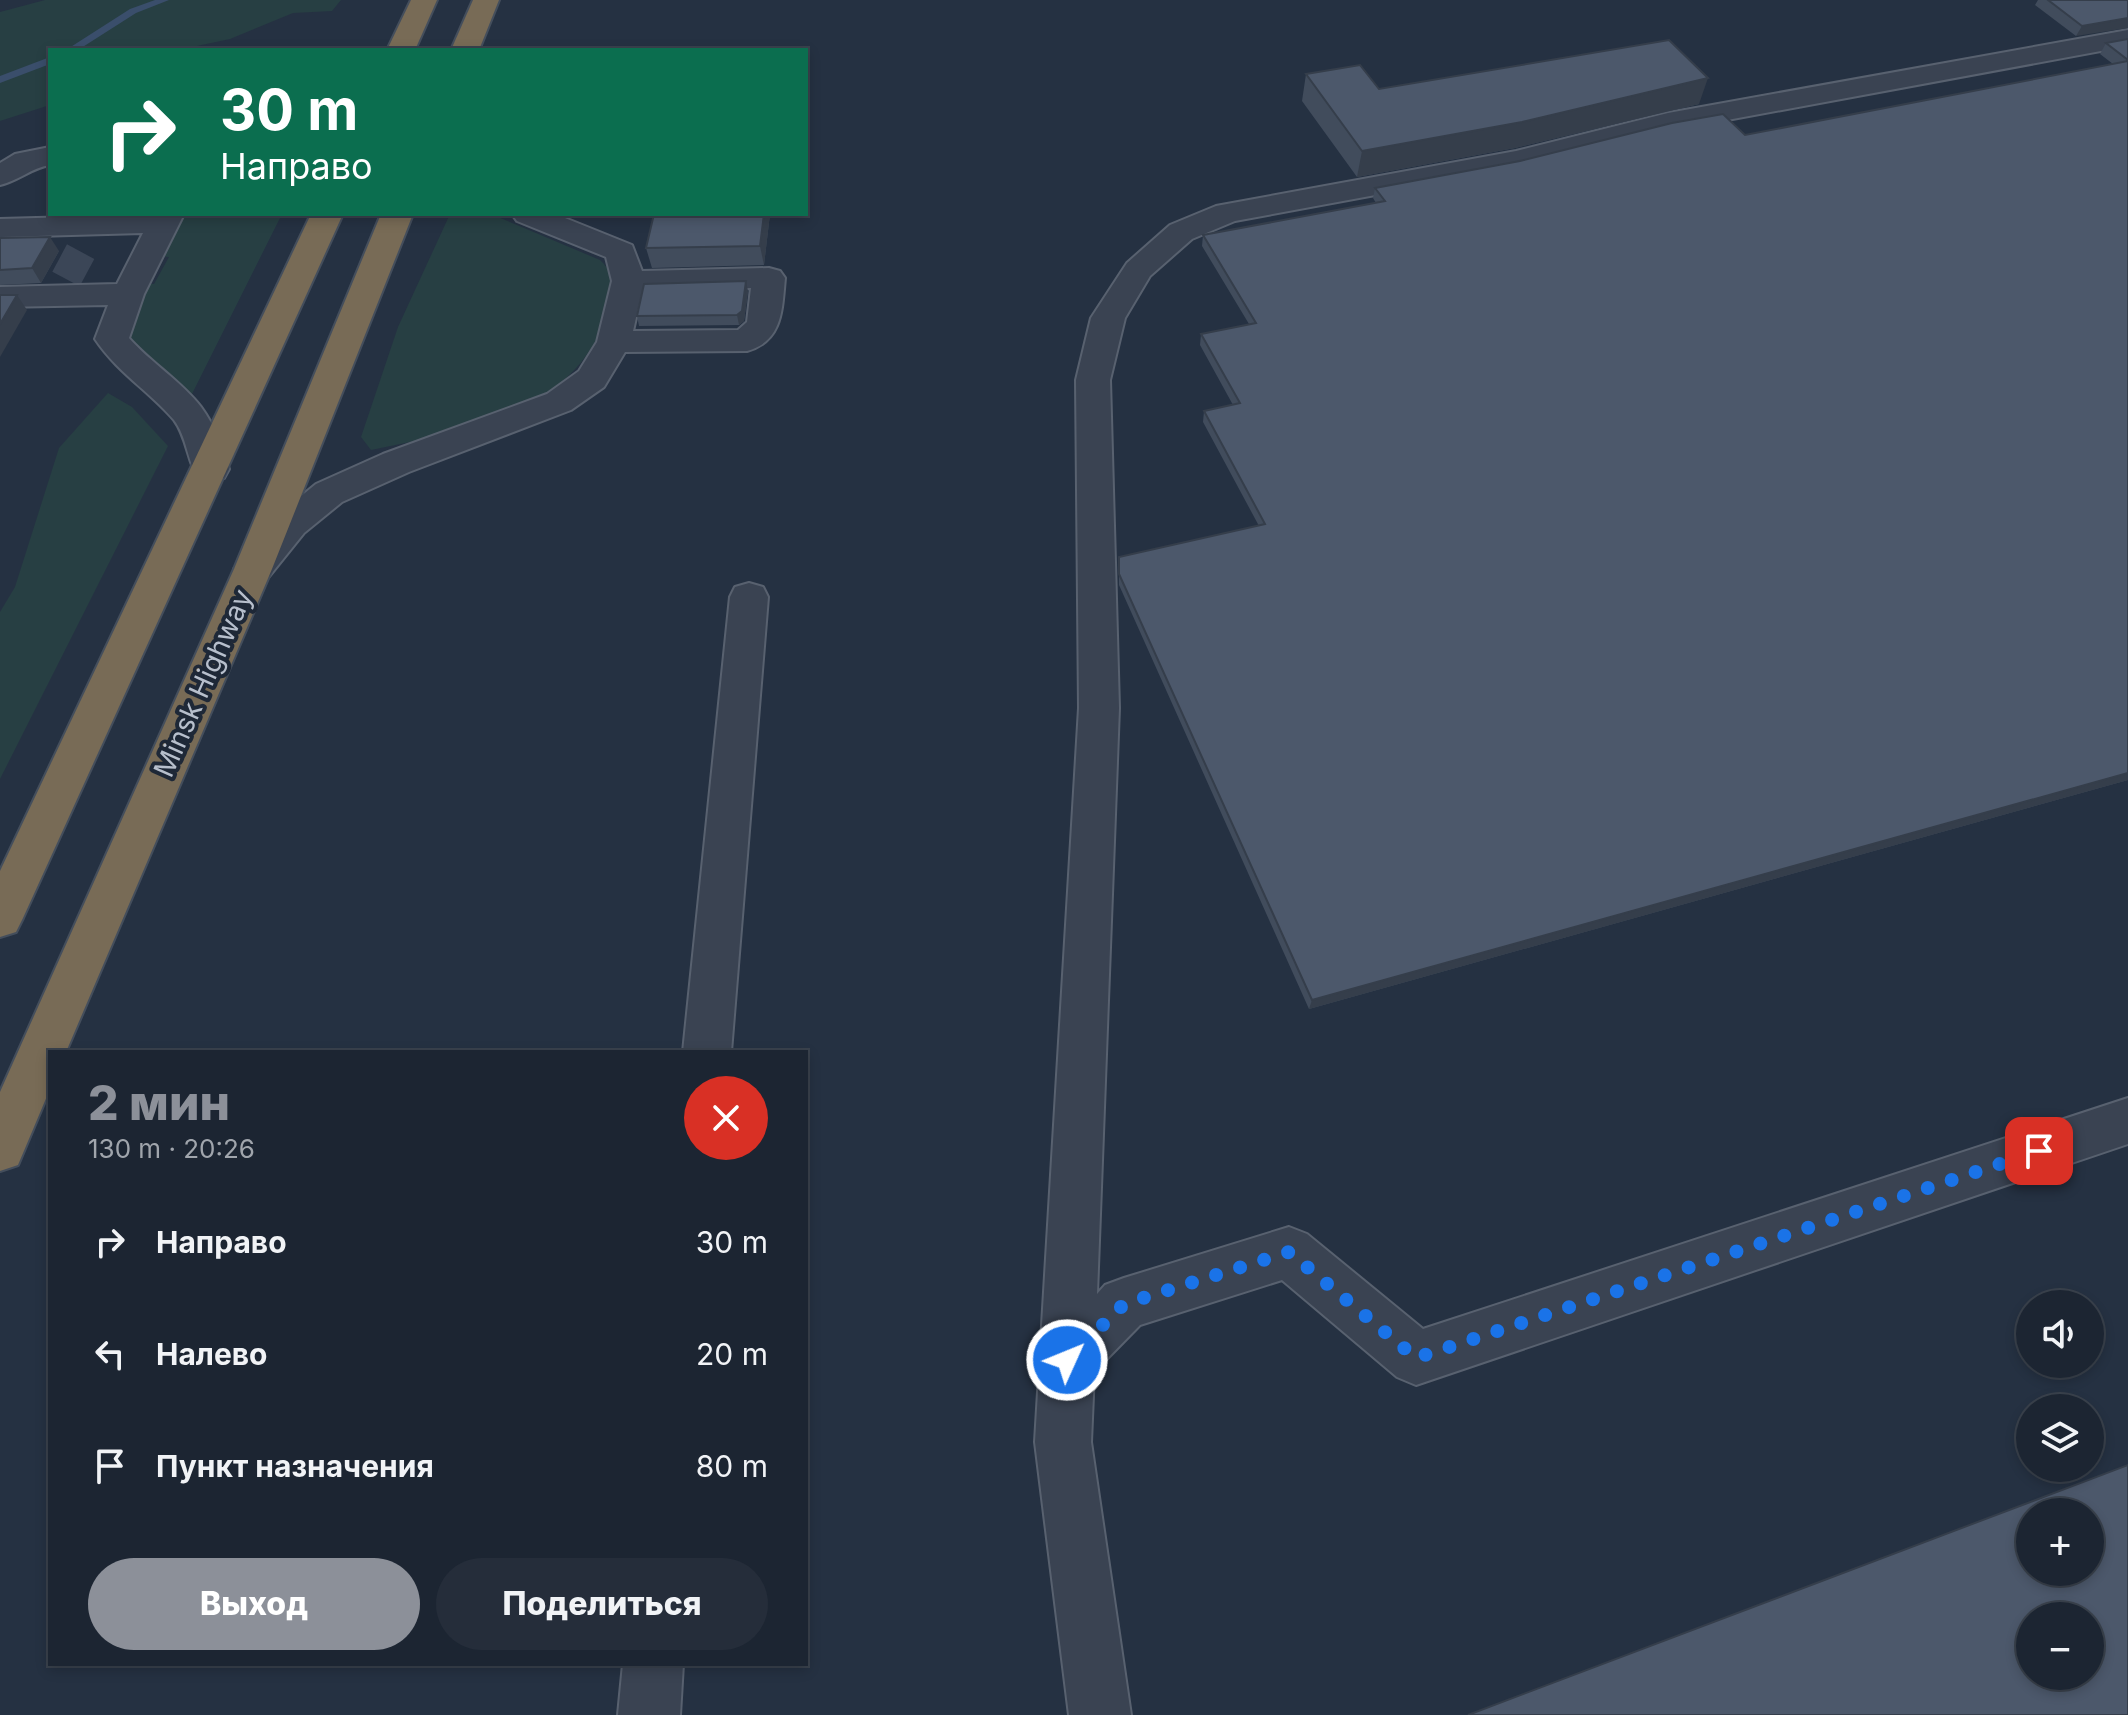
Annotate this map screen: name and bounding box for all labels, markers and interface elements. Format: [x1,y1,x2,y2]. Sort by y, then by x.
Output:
text: 30 m [220,76,358,144]
icon: right [88,80,192,184]
text: Направо [220,144,373,188]
street label: Minsk Highway [146,584,260,782]
text: 2 мин [88,1073,230,1132]
button: close [684,1076,768,1160]
pin [2005,1117,2073,1185]
icon: arrive [2017,1129,2061,1173]
text: 130 m · 20:26 [88,1133,255,1164]
icon: right [88,1220,132,1264]
text: Направо [156,1224,287,1260]
text: 30 m [696,1224,768,1260]
map controls [2016,1290,2104,1690]
button: sound [2016,1290,2104,1378]
position arrow [1025,1318,1109,1402]
icon: left [88,1332,132,1376]
text: Налево [156,1336,268,1372]
text: 20 m [696,1336,768,1372]
button: layers [2016,1394,2104,1482]
icon: arrive [88,1444,132,1488]
text: Пункт назначения [156,1448,434,1484]
text: 80 m [696,1448,768,1484]
button: + [2016,1498,2104,1586]
button: Выход [88,1558,420,1650]
button: Поделиться [436,1558,768,1650]
button: − [2016,1602,2104,1690]

